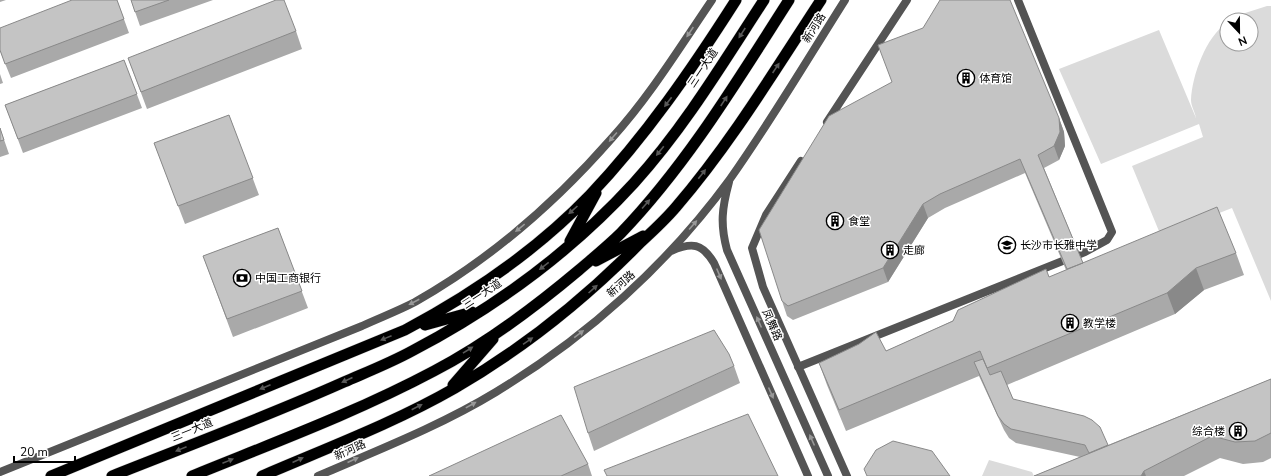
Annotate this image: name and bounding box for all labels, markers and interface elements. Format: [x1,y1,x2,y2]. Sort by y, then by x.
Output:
street label: 新河路 [799,10,829,46]
north arrow [1219,12,1259,52]
one-way arrow [686,27,694,38]
one-way arrow [739,27,746,39]
text: N [1236,32,1249,49]
street label: 三一大道 [684,46,722,90]
one-way arrow [772,63,780,73]
building icon: 体育馆 [956,68,976,88]
place label: 体育馆 [979,71,1012,86]
one-way arrow [721,95,728,106]
one-way arrow [664,97,672,107]
one-way arrow [608,132,617,142]
one-way arrow [656,146,665,156]
one-way arrow [697,169,706,180]
one-way arrow [641,199,651,209]
one-way arrow [568,206,578,215]
building icon: 食堂 [825,211,845,231]
place label: 食堂 [848,214,870,229]
one-way arrow [688,220,697,229]
one-way arrow [514,223,525,232]
school or university icon: 长沙市长雅中学 [997,235,1017,255]
place label: 长沙市长雅中学 [1020,238,1097,253]
building icon: 走廊 [880,240,900,260]
place label: 走廊 [903,243,925,258]
one-way arrow [538,262,549,271]
street label: 新河路 [604,267,638,301]
bank icon: 中国工商银行 [232,268,252,288]
one-way arrow [716,269,722,280]
place label: 中国工商银行 [255,271,321,286]
street label: 三一大道 [459,276,505,312]
one-way arrow [588,284,598,293]
one-way arrow [408,299,419,305]
street label: 凤舞路 [758,307,786,343]
building icon: 教学楼 [1060,313,1080,333]
one-way arrow [756,316,762,327]
place label: 教学楼 [1083,316,1116,331]
one-way arrow [574,330,585,338]
one-way arrow [380,335,391,341]
one-way arrow [523,337,533,345]
one-way arrow [463,346,473,354]
one-way arrow [341,378,353,384]
one-way arrow [260,384,271,390]
one-way arrow [768,387,775,399]
one-way arrow [465,402,477,409]
one-way arrow [411,404,422,410]
street label: 三一大道 [169,415,215,445]
building icon: 综合楼 [1228,421,1248,441]
place label: 综合楼 [1192,424,1225,439]
one-way arrow [809,435,815,446]
street label: 新河路 [332,436,368,464]
scale bar [14,438,75,464]
text: 20 m [20,444,48,460]
one-way arrow [175,446,187,452]
one-way arrow [293,457,305,463]
one-way arrow [348,457,359,463]
one-way arrow [222,458,234,464]

